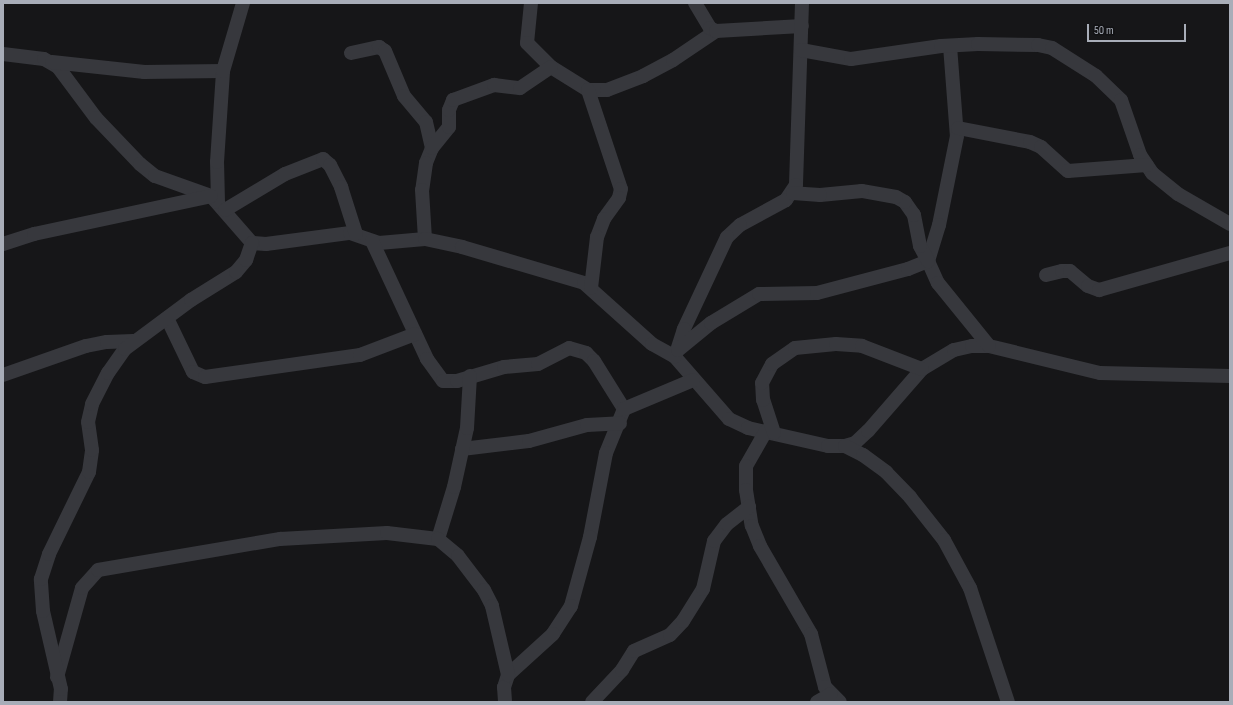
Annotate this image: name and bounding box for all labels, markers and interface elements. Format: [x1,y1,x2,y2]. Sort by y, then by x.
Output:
scale bar [1089,16,1188,42]
text: 50 m [1094,23,1114,38]

